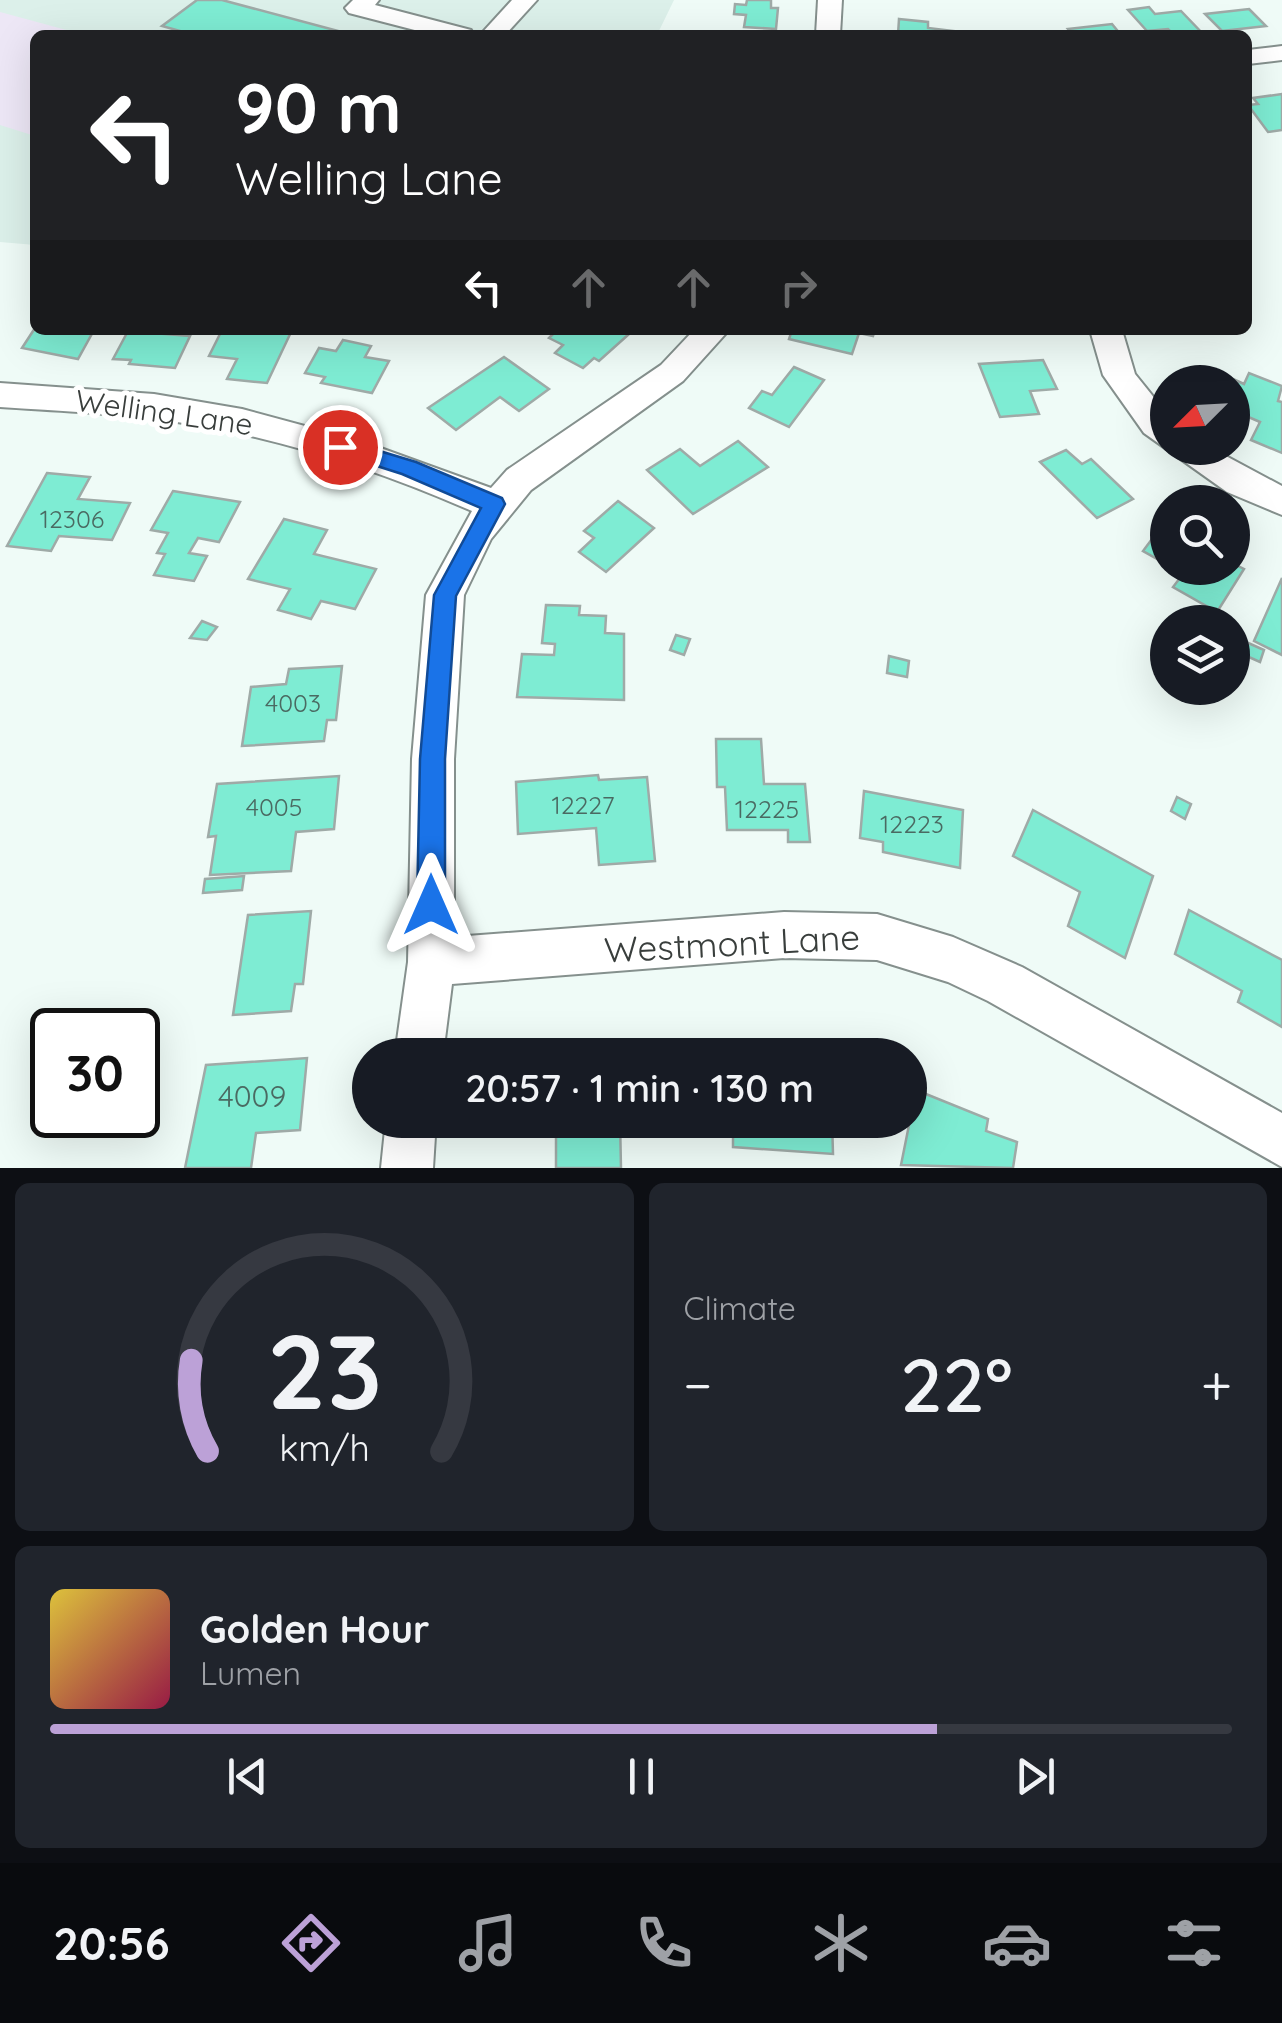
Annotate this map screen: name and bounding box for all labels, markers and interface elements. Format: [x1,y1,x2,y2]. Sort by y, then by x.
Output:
text: 90 m [235,63,402,151]
icon: left [70,70,200,200]
text: Welling Lane [235,150,503,206]
icon: left [456,260,511,315]
icon: ahead [561,260,616,315]
icon: ahead [666,260,721,315]
icon: right [771,260,826,315]
north arrow [1150,365,1250,465]
map controls [1150,365,1250,705]
street label: Welling Lane [73,381,255,443]
pin [298,405,383,490]
icon: arrive [313,420,368,475]
button: search [1150,485,1250,585]
house number: 12306 [40,503,104,534]
button: layers [1150,605,1250,705]
house number: 4003 [265,687,321,718]
house number: 12227 [551,789,615,820]
house number: 4005 [246,791,302,822]
house number: 12225 [735,793,799,824]
house number: 12223 [880,808,944,839]
position arrow [379,853,483,957]
street label: Westmont Lane [603,914,861,972]
speed limit sign: 30 [30,1008,160,1138]
text: 20:57 · 1 min · 130 m [465,1064,814,1112]
house number: 4009 [218,1077,286,1115]
text: Climate [684,1288,796,1328]
text: 23 [267,1305,382,1435]
text: 22° [900,1337,1013,1431]
text: − [684,1350,712,1419]
text: + [1201,1350,1232,1419]
text: km/h [279,1425,370,1470]
text: Golden Hour [200,1605,429,1653]
text: Lumen [200,1653,301,1693]
icon: previous [220,1749,275,1804]
icon: pause [614,1749,669,1804]
icon: next [1008,1749,1063,1804]
icon: directions [276,1908,346,1978]
icon: music [453,1908,523,1978]
icon: phone [629,1908,699,1978]
icon: climate [806,1908,876,1978]
icon: car [982,1908,1052,1978]
icon: filters [1159,1908,1229,1978]
text: 20:56 [53,1915,170,1971]

